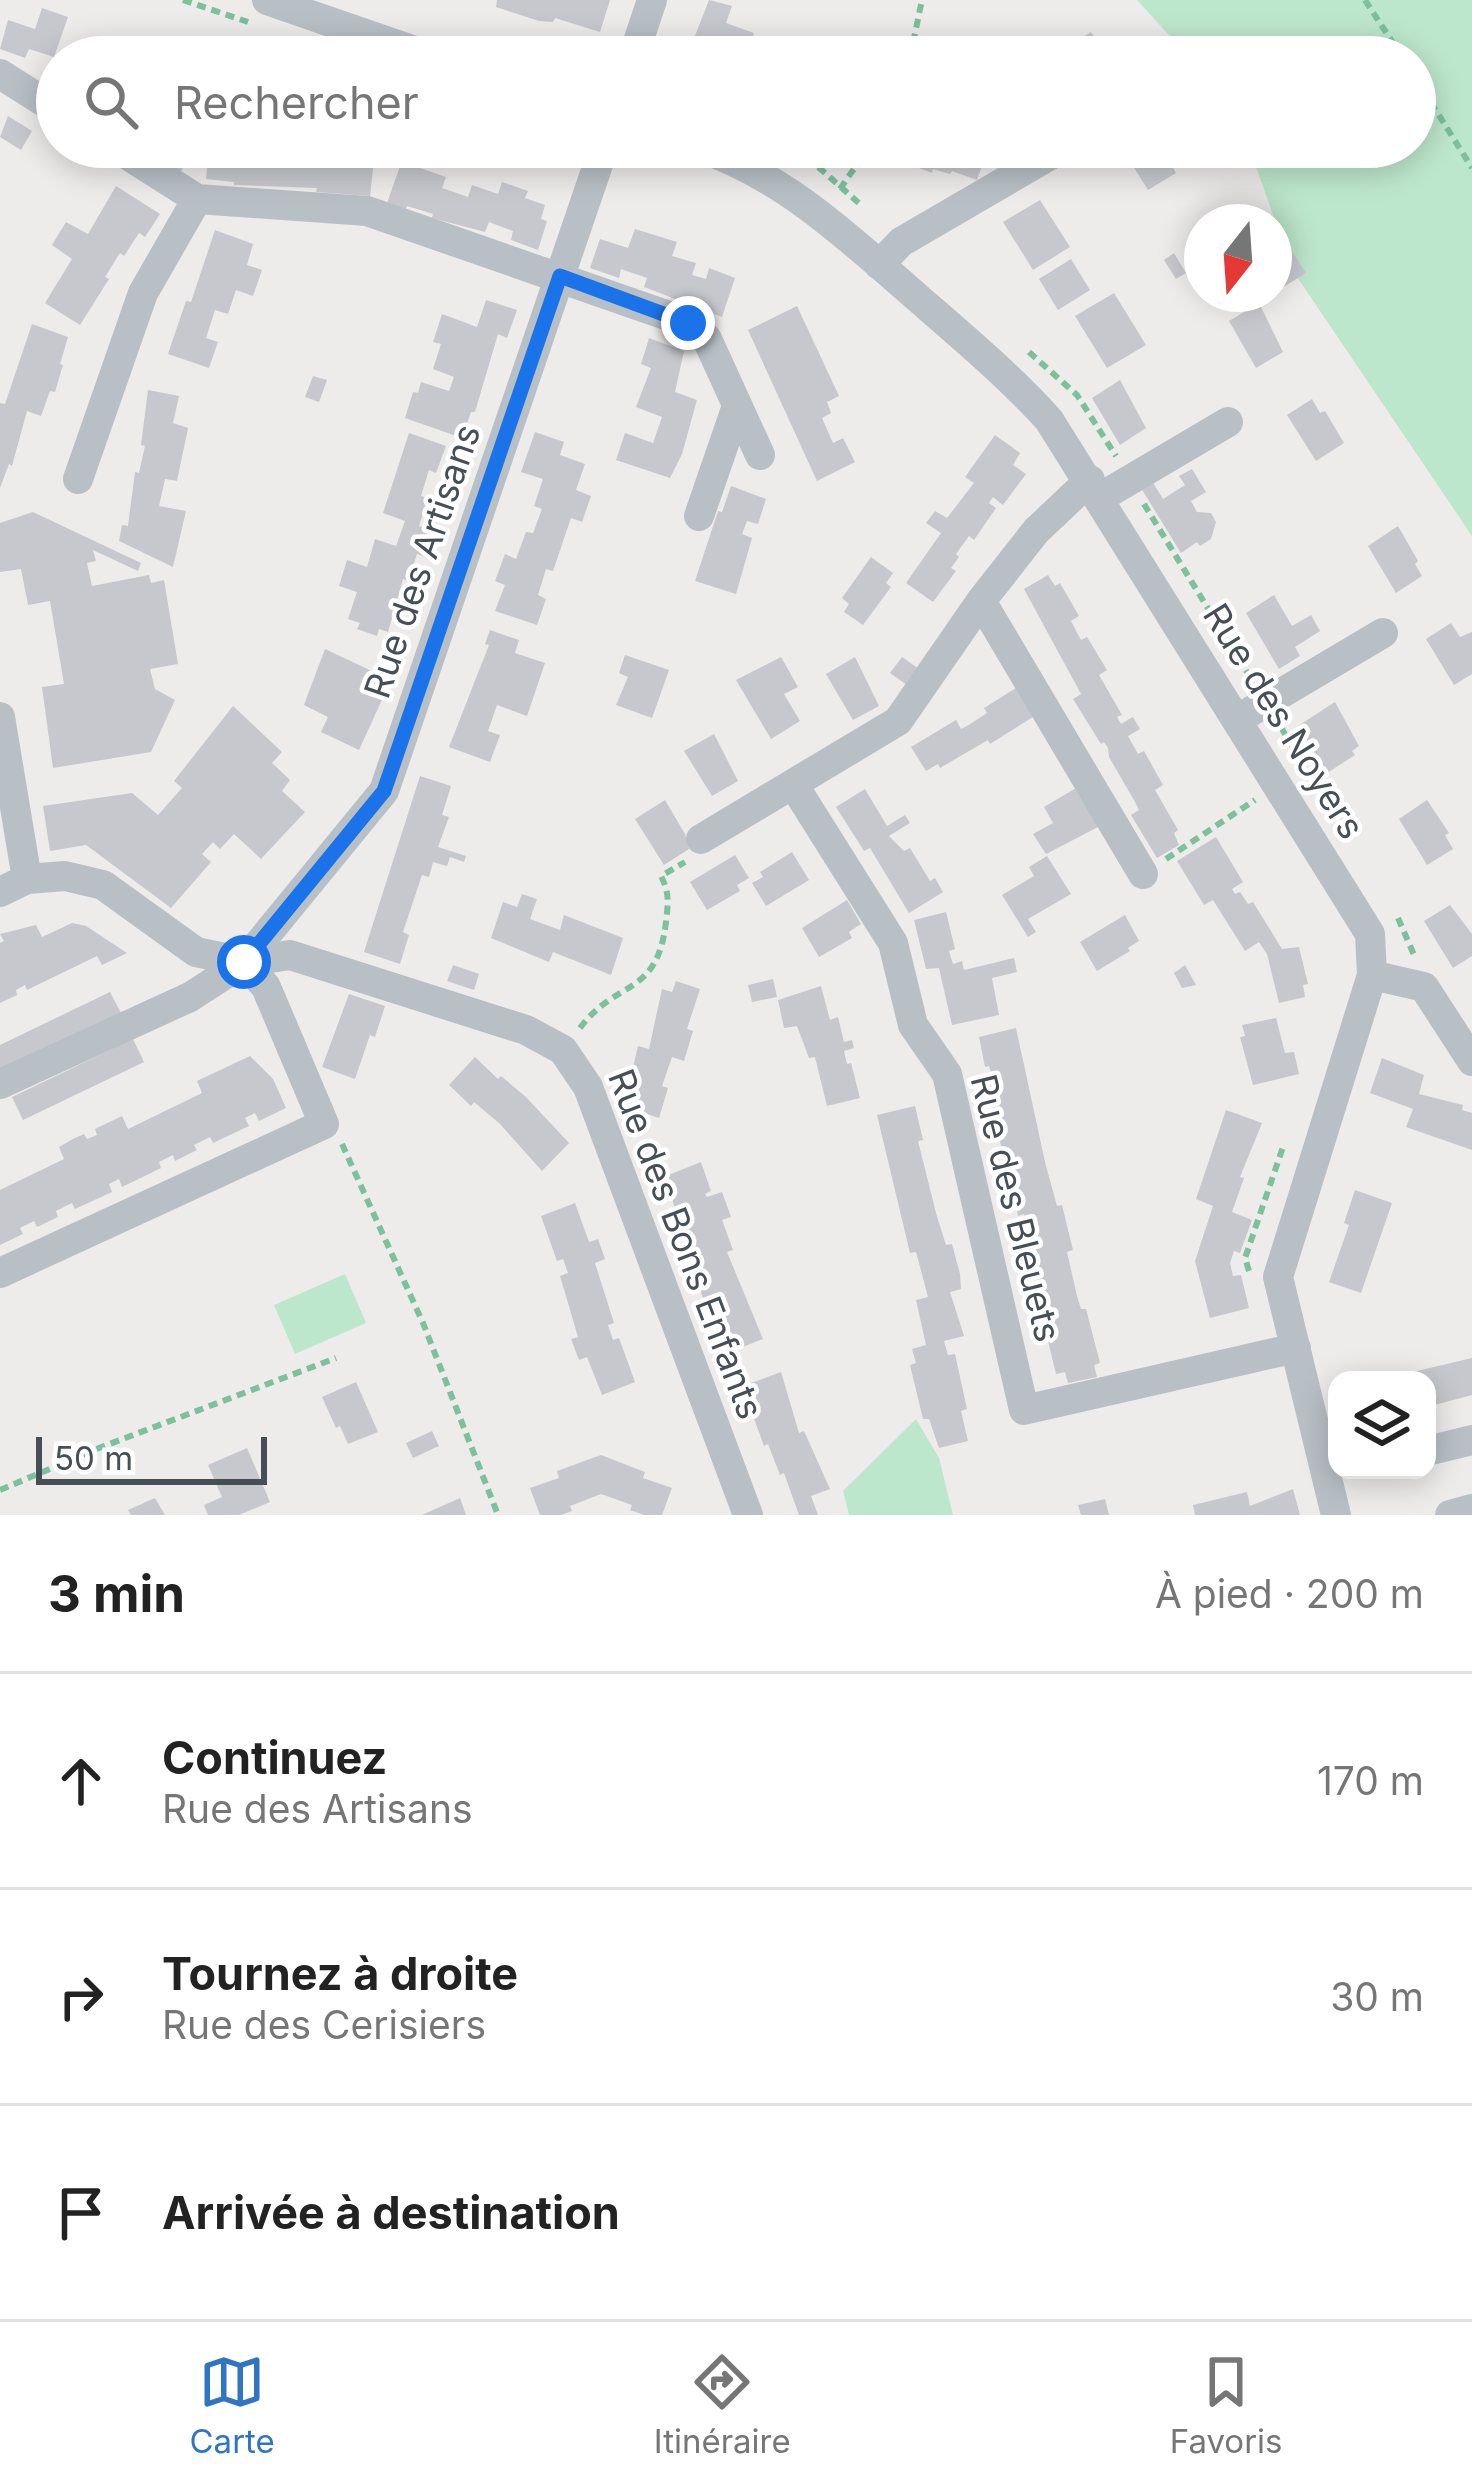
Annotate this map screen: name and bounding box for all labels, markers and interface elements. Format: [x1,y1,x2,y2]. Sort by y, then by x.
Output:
search box [36,36,1436,168]
icon: search [78,69,144,135]
text: Rechercher [174,75,419,130]
north arrow [1184,204,1292,312]
route end [661,296,715,350]
street label: Rue des Artisans [355,418,489,704]
street label: Rue des Noyers [1194,595,1374,847]
route start [217,935,271,989]
street label: Rue des Bons Enfants [599,1063,773,1425]
street label: Rue des Bleuets [962,1070,1070,1346]
map controls [1328,1371,1436,1479]
button: layers [1328,1371,1436,1479]
scale bar [36,1431,267,1484]
text: 50 m [54,1438,133,1478]
text: 3 min [48,1563,185,1624]
text: À pied · 200 m [1155,1570,1424,1617]
text: Continuez [162,1730,387,1785]
icon: ahead [48,1748,114,1814]
text: 170 m [1317,1757,1424,1804]
text: Rue des Artisans [162,1785,473,1832]
text: Tournez à droite [162,1946,518,2001]
icon: right [48,1964,114,2030]
text: 30 m [1330,1973,1424,2020]
text: Rue des Cerisiers [162,2001,486,2048]
icon: arrive [48,2180,114,2246]
text: Arrivée à destination [162,2185,620,2240]
tab: Carte [190,2349,275,2461]
tab: Itinéraire [654,2349,791,2461]
tab: Favoris [1170,2349,1283,2461]

